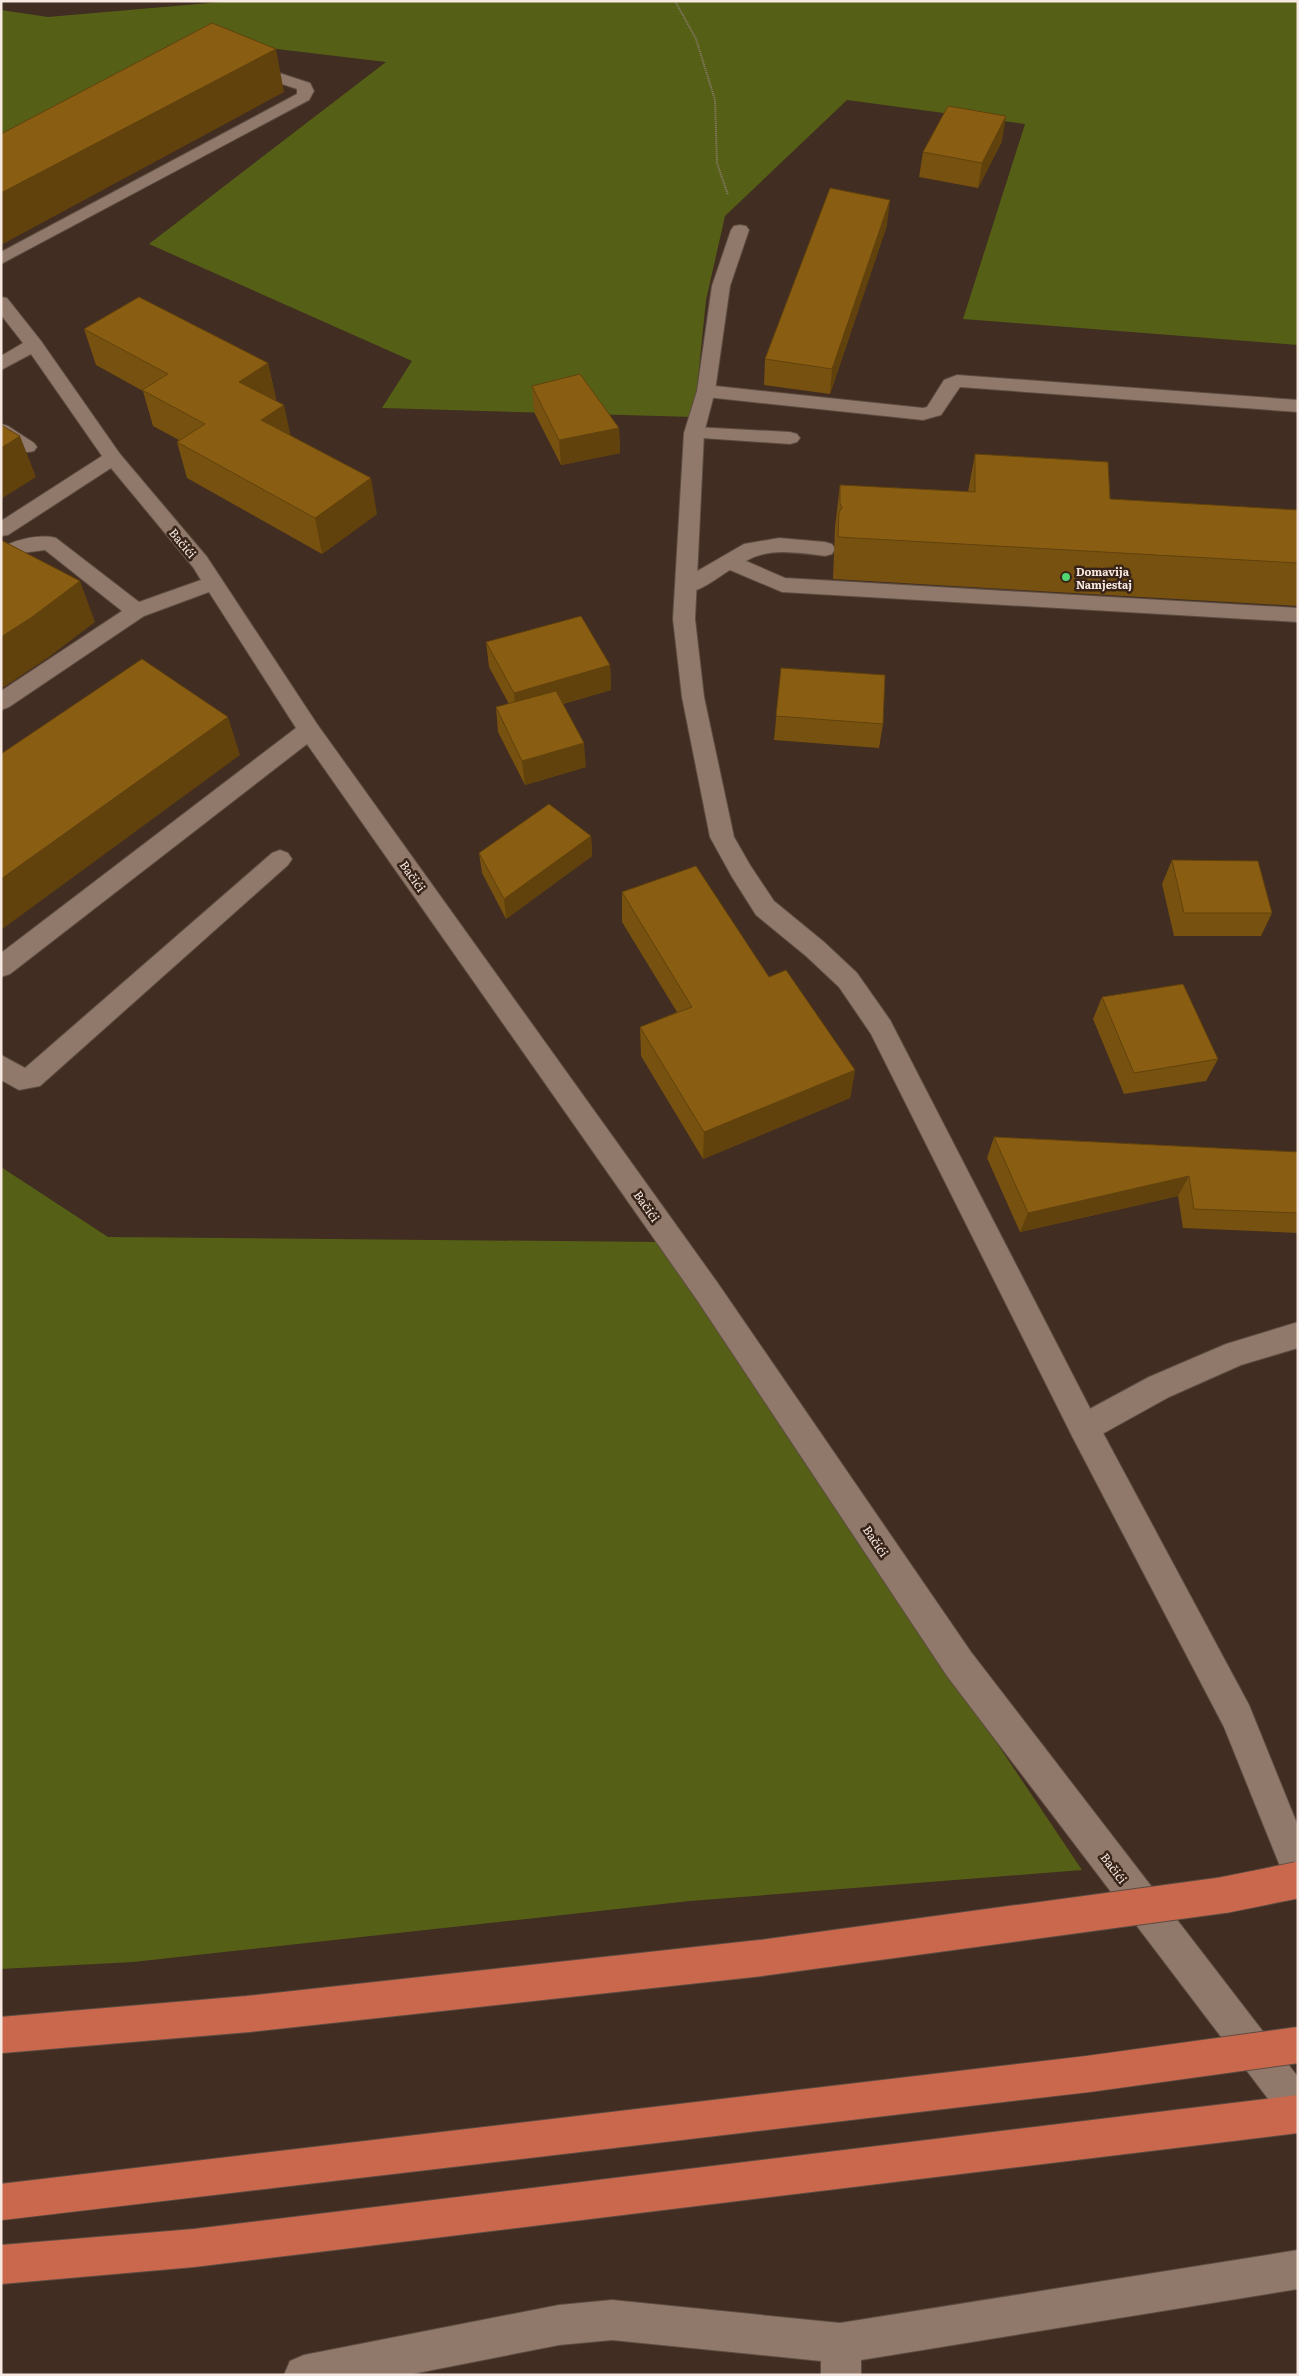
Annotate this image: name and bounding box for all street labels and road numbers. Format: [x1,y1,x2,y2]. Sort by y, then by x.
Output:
street label: Bačići [165,524,201,562]
street label: Bačići [396,857,430,895]
street label: Bačići [630,1187,664,1225]
street label: Bačići [859,1522,893,1560]
street label: Bačići [1096,1849,1132,1887]

